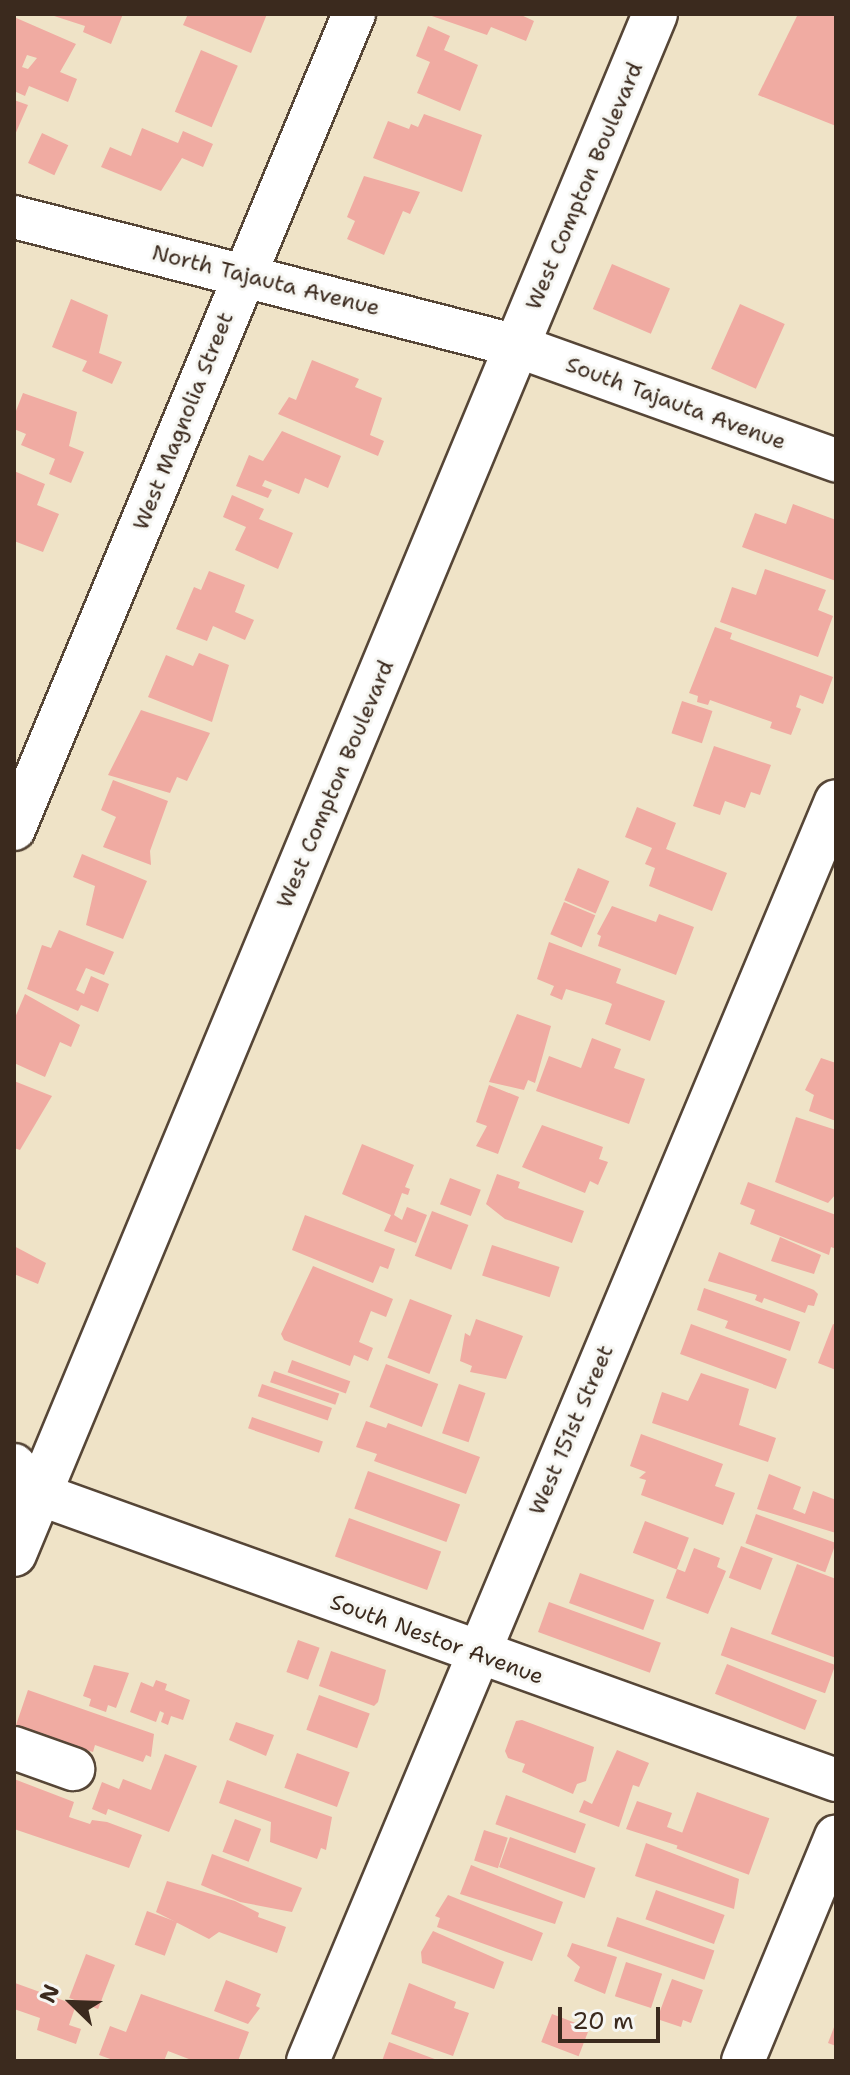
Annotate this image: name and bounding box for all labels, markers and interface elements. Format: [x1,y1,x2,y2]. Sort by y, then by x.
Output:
street label: West Compton Boulevard [520,58,648,314]
street label: North Tajauta Avenue [149,239,383,321]
street label: West Magnolia Street [127,308,239,534]
street label: South Tajauta Avenue [562,351,790,455]
street label: West Compton Boulevard [271,656,399,912]
street label: West 151st Street [523,1341,619,1519]
street label: South Nestor Avenue [327,1588,547,1690]
north arrow [32,1963,112,2043]
text: N [33,1980,66,2007]
scale bar [562,1991,664,2041]
text: 20 m [572,2005,634,2037]

